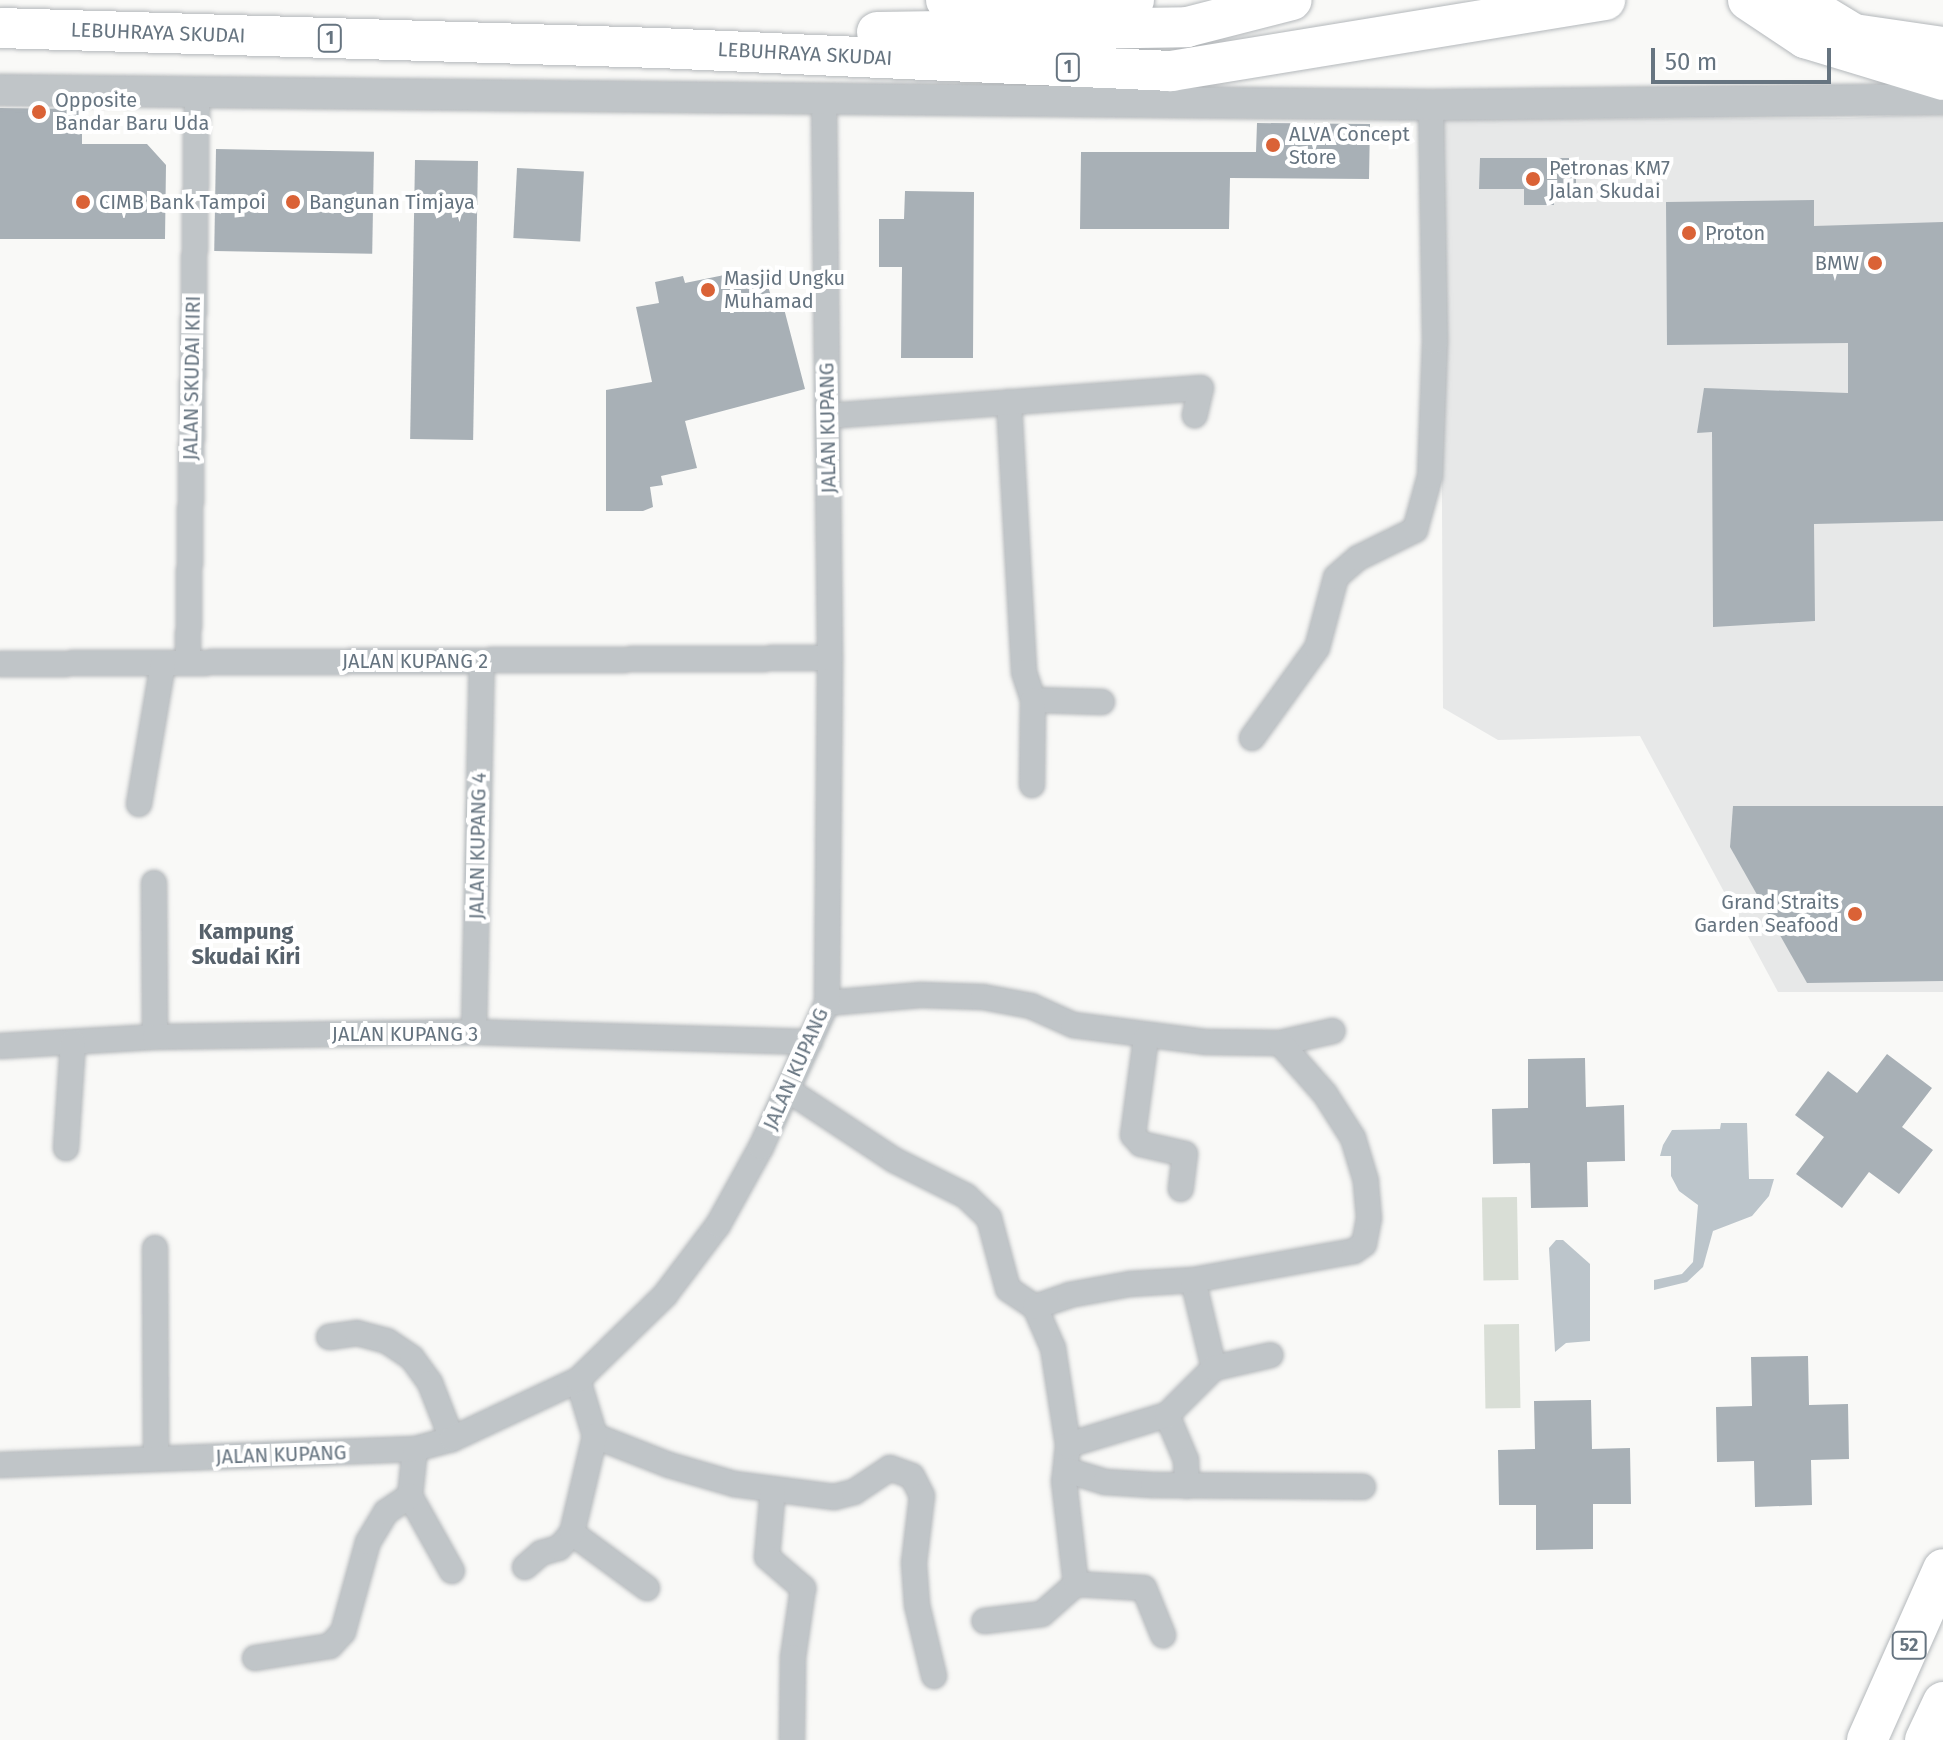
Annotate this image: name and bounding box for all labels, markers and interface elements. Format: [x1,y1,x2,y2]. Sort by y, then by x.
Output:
street label: LEBUHRAYA SKUDAI [70,18,246,48]
road number: 1 [316,24,344,52]
scale bar [1655,32,1835,82]
street label: LEBUHRAYA SKUDAI [717,37,893,71]
text: 50 m [1665,48,1717,76]
road number: 1 [1054,53,1082,81]
place label: Opposite Bandar Baru Uda [55,88,209,135]
marker: Opposite Bandar Baru Uda [30,103,48,121]
place label: ALVA Concept Store [1289,122,1410,169]
marker: ALVA Concept Store [1264,136,1282,154]
place label: Petronas KM7 Jalan Skudai [1549,156,1670,203]
marker: Petronas KM7 Jalan Skudai [1524,170,1542,188]
place label: CIMB Bank Tampoi [99,190,266,214]
place label: Bangunan Timjaya [309,190,475,214]
marker: CIMB Bank Tampoi [74,193,92,211]
marker: Bangunan Timjaya [284,193,302,211]
place label: Proton [1705,221,1765,245]
marker: Proton [1680,224,1698,242]
place label: BMW [1815,251,1859,275]
marker: BMW [1866,254,1884,272]
place label: Masjid Ungku Muhamad [724,266,845,313]
marker: Masjid Ungku Muhamad [699,281,717,299]
street label: JALAN SKUDAI KIRI [179,295,205,461]
street label: JALAN KUPANG [815,362,841,494]
street label: JALAN KUPANG 2 [342,649,488,673]
street label: JALAN KUPANG 4 [465,772,491,920]
place label: Grand Straits Garden Seafood [1694,890,1839,937]
marker: Grand Straits Garden Seafood [1846,905,1864,923]
district label: Kampung Skudai Kiri [192,918,300,970]
street label: JALAN KUPANG [758,1004,834,1134]
street label: JALAN KUPANG 3 [332,1022,478,1046]
street label: JALAN KUPANG [215,1441,347,1469]
road number: 52 [1891,1631,1927,1659]

